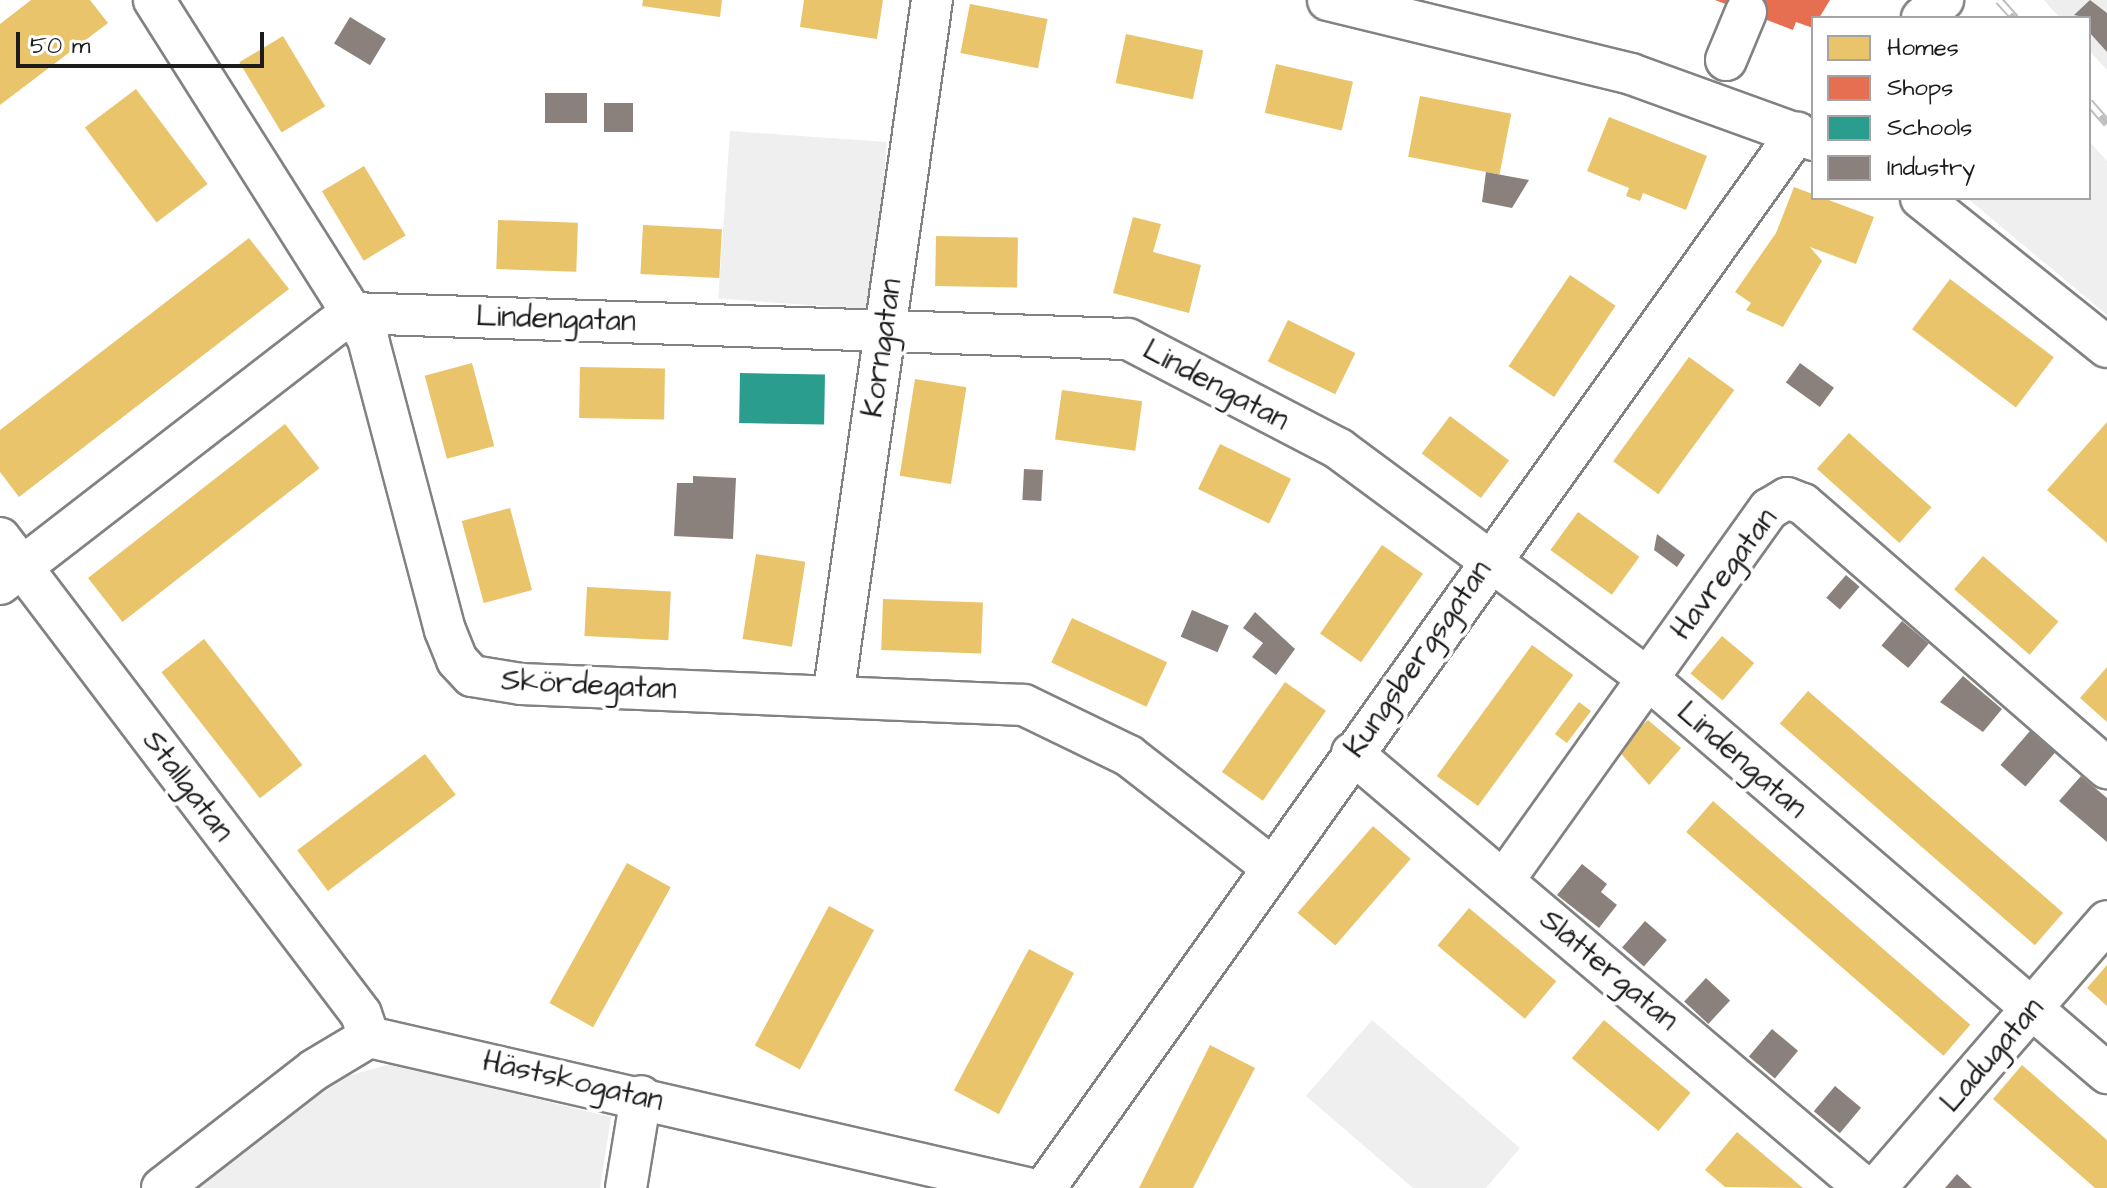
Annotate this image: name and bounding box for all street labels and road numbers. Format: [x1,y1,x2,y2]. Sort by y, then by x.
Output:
street label: Korngatan [854,276,910,420]
street label: Lindengatan [475,298,637,340]
street label: Lindengatan [1137,332,1295,438]
street label: Havregatan [1663,501,1785,647]
street label: Kungsbergsgatan [1337,554,1499,764]
street label: Skördegatan [500,662,678,708]
street label: Lindengatan [1670,694,1814,826]
street label: Stallgatan [135,724,241,848]
street label: Slåttergatan [1533,902,1685,1038]
street label: Ladugatan [1933,990,2051,1120]
street label: Hästskogatan [479,1043,667,1119]

